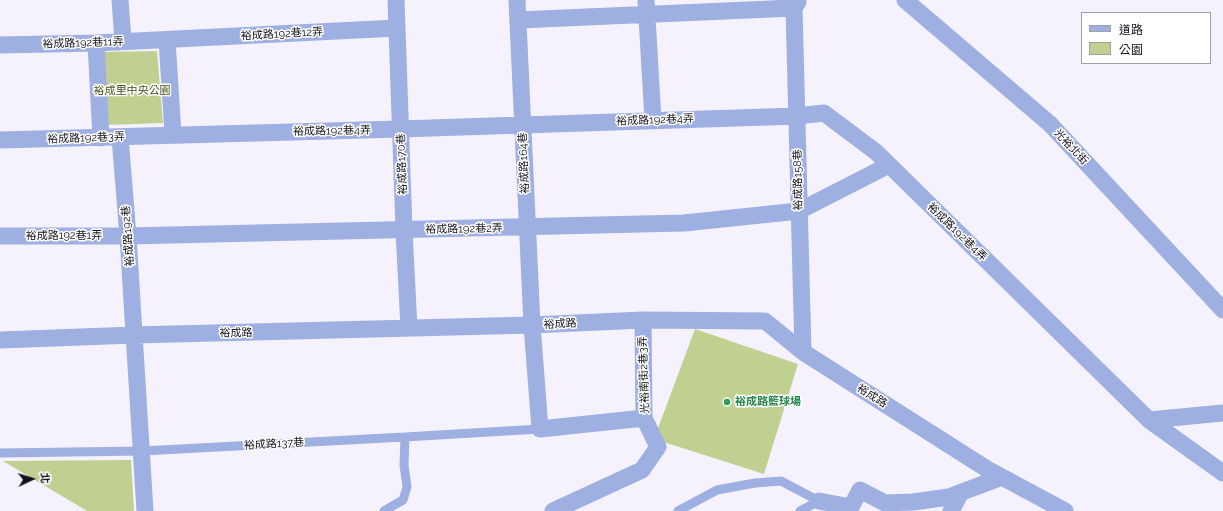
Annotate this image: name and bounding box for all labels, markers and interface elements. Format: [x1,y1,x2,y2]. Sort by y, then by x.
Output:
legend [1081,12,1211,64]
text: 道路 [1119,23,1143,37]
street label: 裕成路192巷12弄 [241,25,323,43]
street label: 裕成路192巷11弄 [42,35,124,51]
text: 公園 [1119,43,1143,57]
park label: 裕成里中央公園 [94,84,170,98]
street label: 裕成路192巷4弄 [616,112,694,128]
street label: 裕成路192巷4弄 [293,124,371,138]
street label: 光裕北街 [1051,126,1091,168]
street label: 裕成路192巷3弄 [47,130,125,146]
street label: 裕成路164巷 [516,132,532,194]
street label: 裕成路170巷 [394,133,410,195]
street label: 裕成路158巷 [791,149,805,211]
street label: 裕成路192巷4弄 [924,200,990,264]
street label: 裕成路192巷 [119,205,137,267]
street label: 裕成路192巷2弄 [425,222,503,236]
street label: 裕成路192巷1弄 [26,229,102,243]
street label: 裕成路 [543,317,577,331]
street label: 裕成路 [219,326,253,340]
street label: 光裕南街2巷3弄 [636,336,652,414]
street label: 裕成路 [855,382,889,410]
place label: 裕成路籃球場 [735,395,801,409]
marker: 裕成路籃球場 [722,397,732,407]
street label: 裕成路137巷 [243,436,305,452]
north arrow [12,459,52,499]
text: 北 [38,472,51,484]

